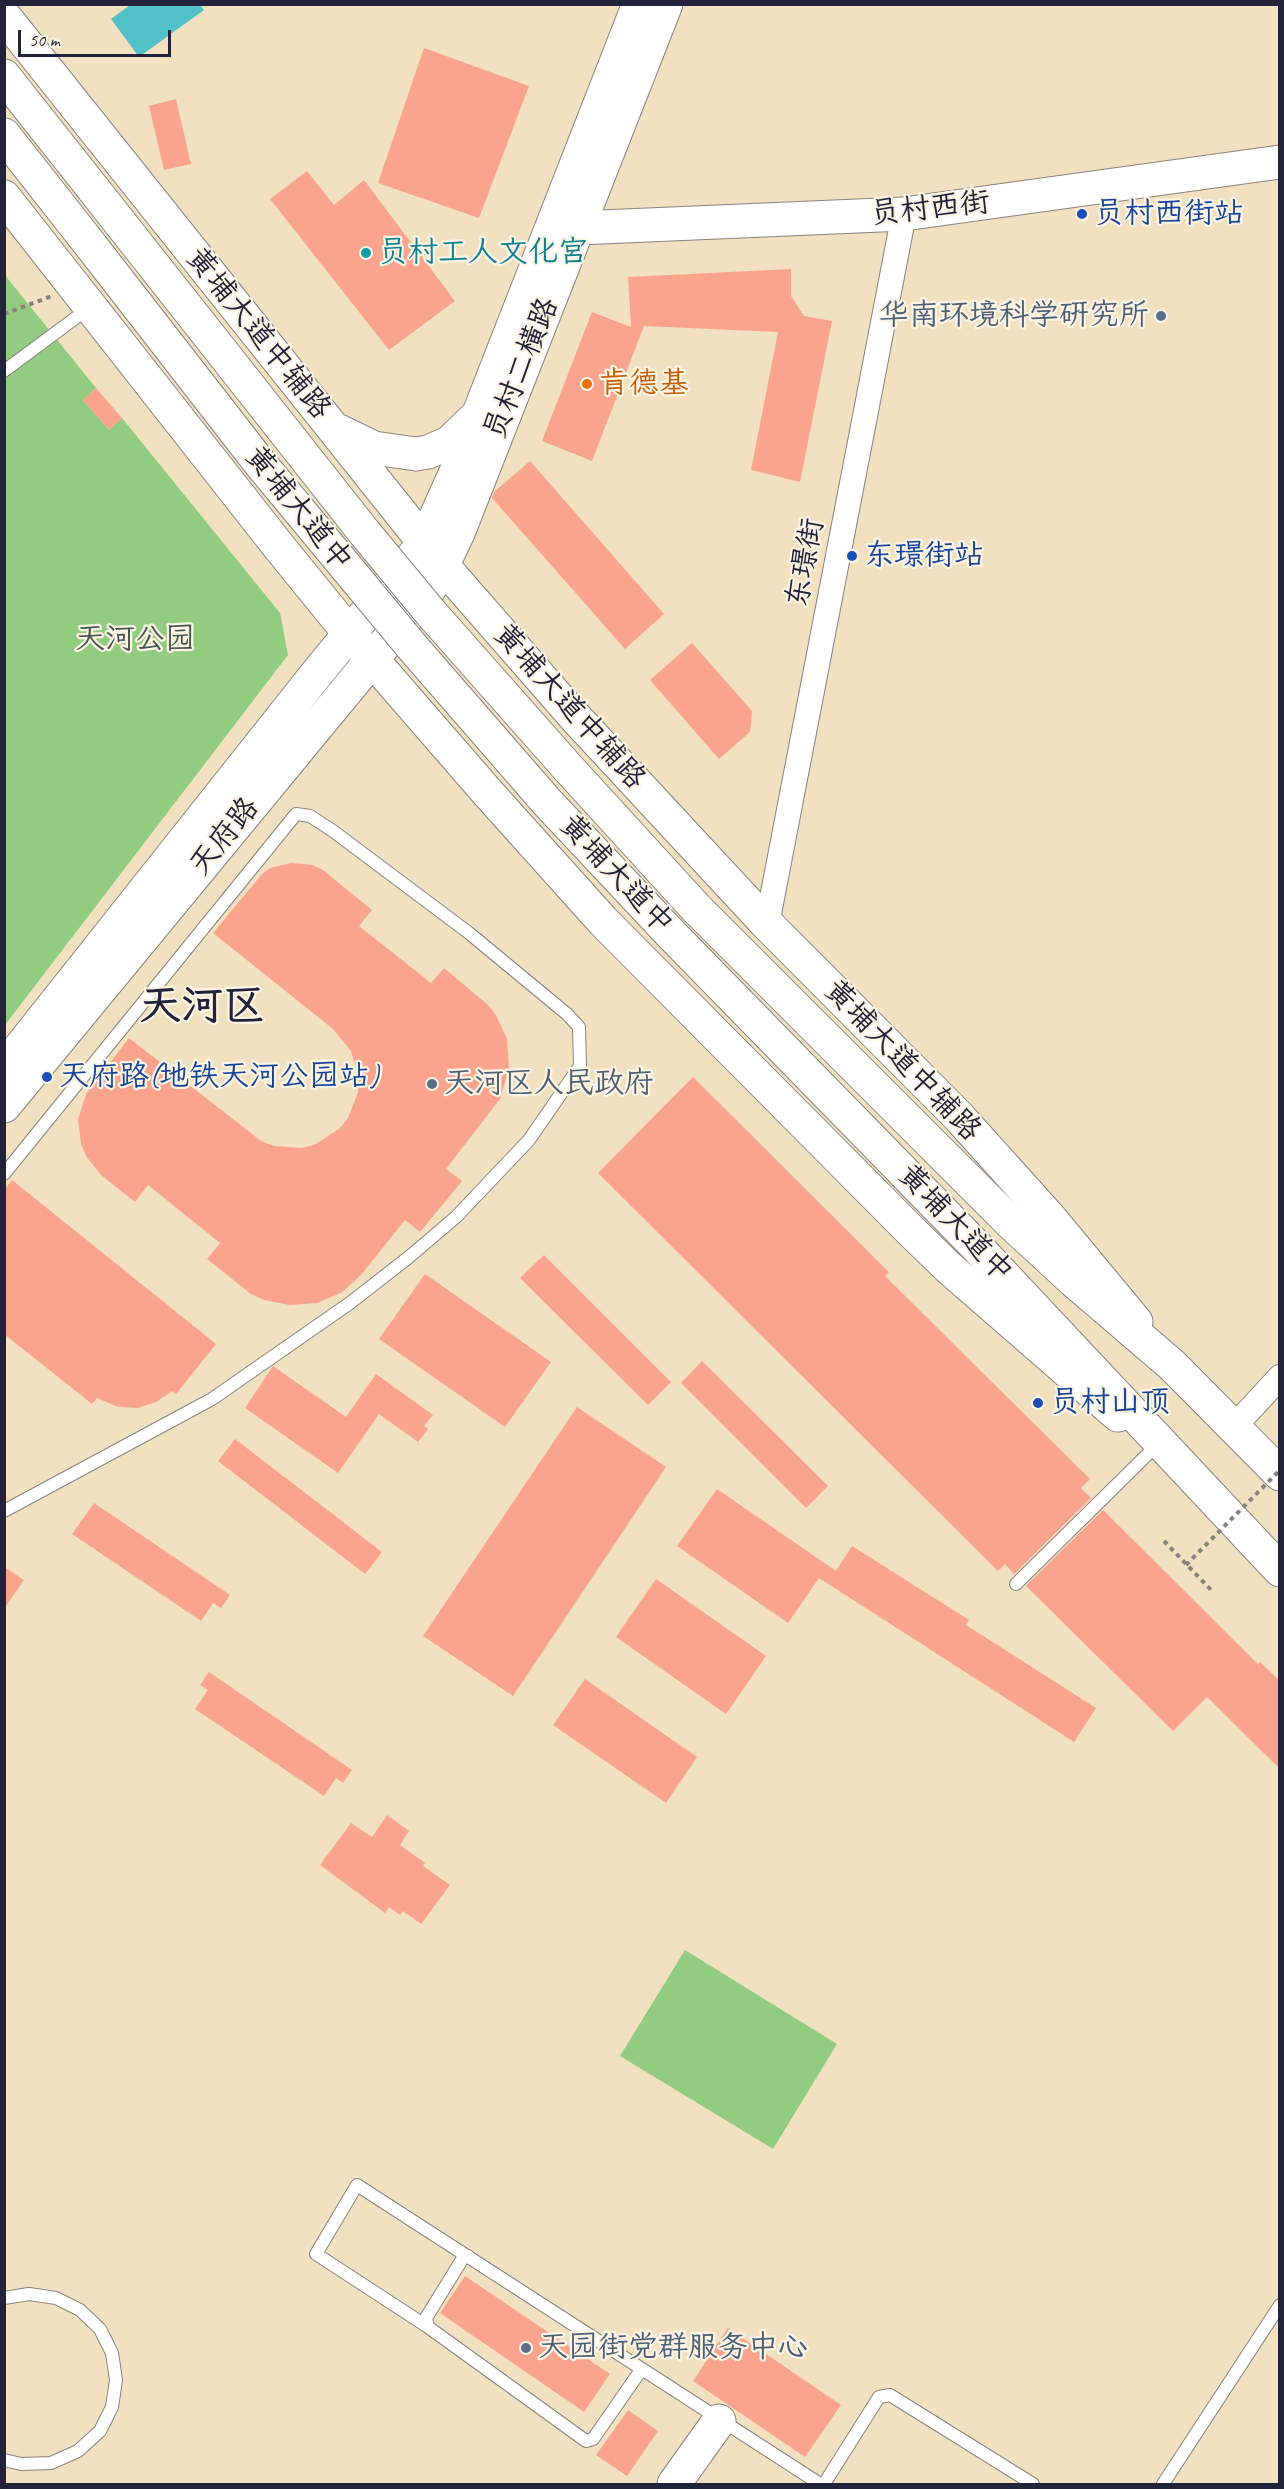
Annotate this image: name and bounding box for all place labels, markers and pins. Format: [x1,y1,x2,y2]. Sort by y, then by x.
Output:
place label: 员村西街站 [1094,196,1244,232]
marker: 员村西街站 [1075,207,1089,221]
place label: 员村工人文化宫 [378,235,588,271]
marker: 员村工人文化宫 [359,246,373,260]
place label: 华南环境科学研究所 [879,298,1149,334]
marker: 华南环境科学研究所 [1154,309,1168,323]
place label: 肯德基 [599,366,689,402]
marker: 肯德基 [580,377,594,391]
place label: 东璟街站 [864,538,984,574]
marker: 东璟街站 [845,549,859,563]
place label: 天府路(地铁天河公园站) [59,1059,379,1095]
place label: 天河区人民政府 [444,1066,654,1102]
marker: 天府路(地铁天河公园站) [40,1070,54,1084]
marker: 天河区人民政府 [425,1077,439,1091]
place label: 员村山顶 [1050,1385,1170,1421]
marker: 员村山顶 [1031,1396,1045,1410]
place label: 天园街党群服务中心 [538,2330,808,2366]
marker: 天园街党群服务中心 [519,2341,533,2355]

